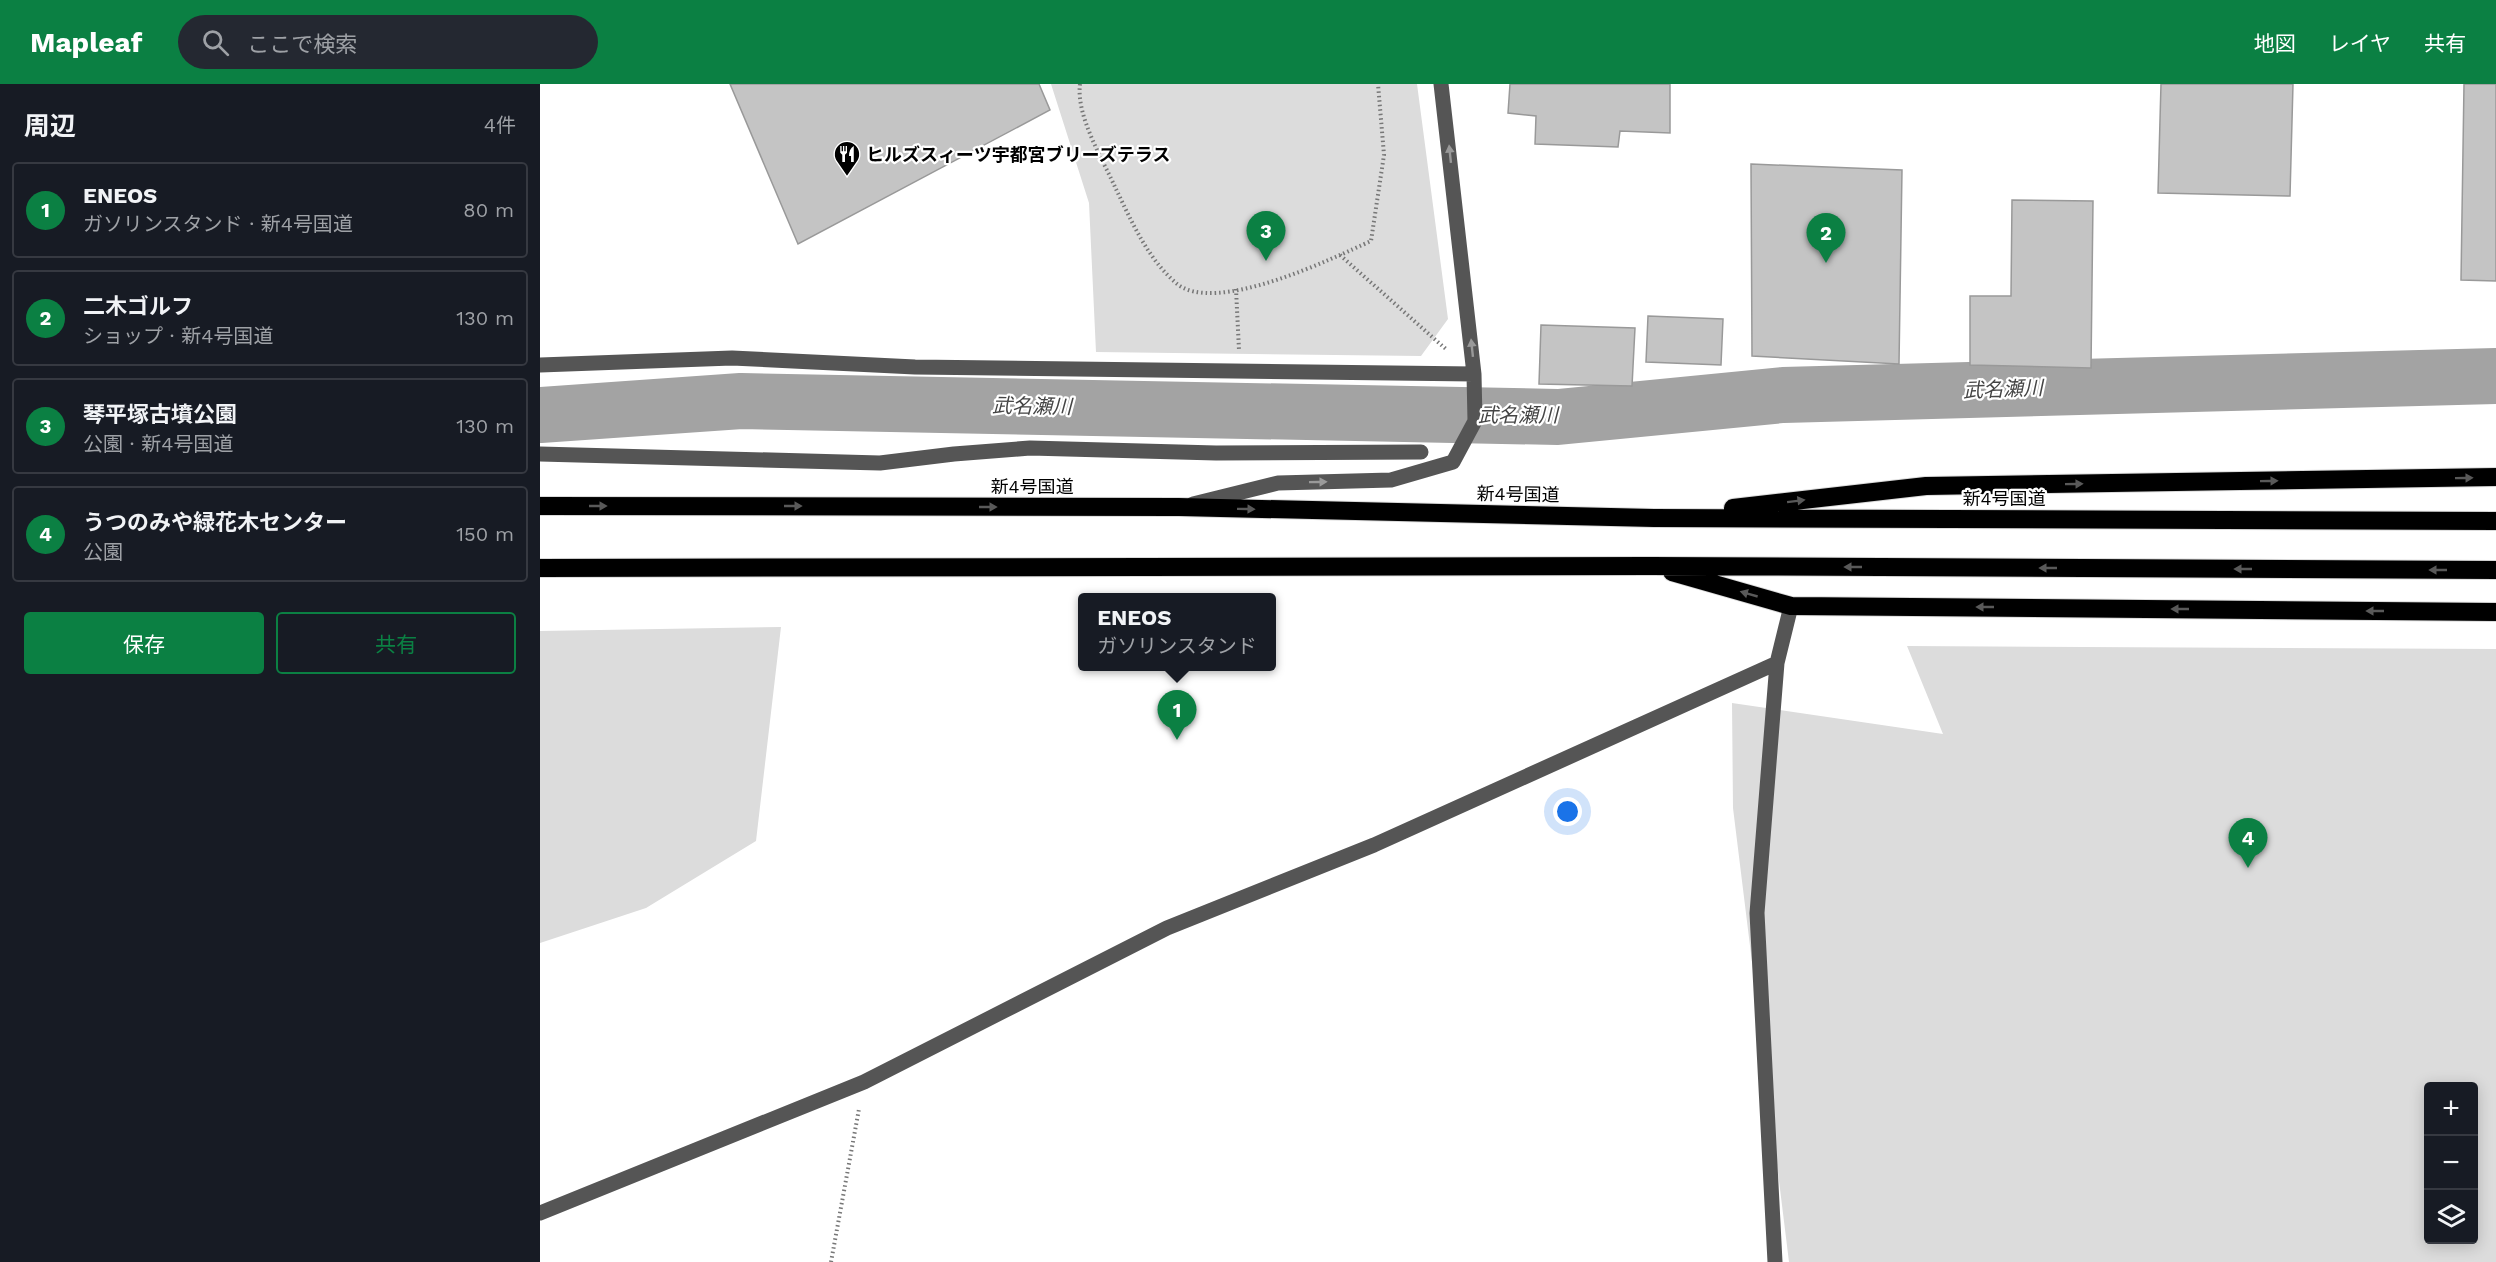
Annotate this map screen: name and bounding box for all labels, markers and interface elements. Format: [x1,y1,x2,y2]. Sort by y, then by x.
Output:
search box [178,15,598,69]
text: Mapleaf [30,26,142,59]
icon: search [199,26,232,59]
text: 地図 [2254,31,2296,56]
text: レイヤ [2329,31,2391,56]
text: 共有 [2424,31,2466,56]
text: ここで検索 [247,32,357,57]
text: 周辺 [24,111,76,141]
text: 4件 [484,113,516,137]
restaurant icon: ヒルズスィーツ宇都宮ブリーズテラス [832,139,862,177]
place label: ヒルズスィーツ宇都宮ブリーズテラス [866,144,1170,165]
one-way arrow [1445,144,1455,163]
text: ENEOS [83,183,157,208]
text: 1 [41,198,50,222]
text: 80 m [463,198,514,222]
text: ガソリンスタンド · 新4号国道 [83,212,353,236]
pin: 3 [1246,212,1286,261]
pin: 2 [1806,214,1846,263]
text: 二木ゴルフ [83,294,193,319]
text: 2 [40,306,51,330]
text: 130 m [456,306,514,330]
text: ショップ · 新4号国道 [83,324,273,348]
one-way arrow [1467,338,1476,357]
water label: 武名瀬川 [1963,376,2045,402]
water label: 武名瀬川 [992,393,1074,419]
text: 琴平塚古墳公園 [83,402,237,427]
water label: 武名瀬川 [1478,403,1560,427]
text: 3 [40,414,51,438]
text: 130 m [456,414,514,438]
text: 公園 · 新4号国道 [83,432,233,456]
one-way arrow [2454,473,2473,483]
street label: 新4号国道 [991,476,1074,497]
one-way arrow [2259,476,2278,486]
one-way arrow [1309,477,1328,487]
one-way arrow [2064,479,2083,488]
street label: 新4号国道 [1476,483,1560,505]
street label: 新4号国道 [1963,488,2046,509]
one-way arrow [1786,496,1805,506]
one-way arrow [589,501,608,511]
one-way arrow [784,501,803,511]
one-way arrow [979,502,998,512]
one-way arrow [1237,504,1256,513]
text: うつのみや緑花木センター [83,510,347,535]
text: 4 [39,522,52,546]
text: 150 m [456,522,514,546]
text: 公園 [83,540,123,564]
one-way arrow [1843,562,1862,572]
one-way arrow [2038,563,2057,573]
one-way arrow [2233,564,2252,574]
one-way arrow [2428,565,2447,575]
one-way arrow [1740,589,1758,598]
popup [1078,593,1276,671]
one-way arrow [1975,603,1994,612]
one-way arrow [2170,604,2189,614]
text: ENEOS [1097,605,1171,630]
one-way arrow [2365,606,2384,615]
button: 保存 [24,612,264,674]
button: 共有 [276,612,516,674]
text: ガソリンスタンド [1097,634,1257,658]
pin: 1 [1158,690,1196,740]
your location [1553,797,1582,826]
pin: 4 [2228,818,2268,868]
map controls [2424,1082,2478,1244]
button: + [2424,1082,2478,1136]
button: − [2424,1136,2478,1190]
button: layers [2424,1190,2478,1244]

